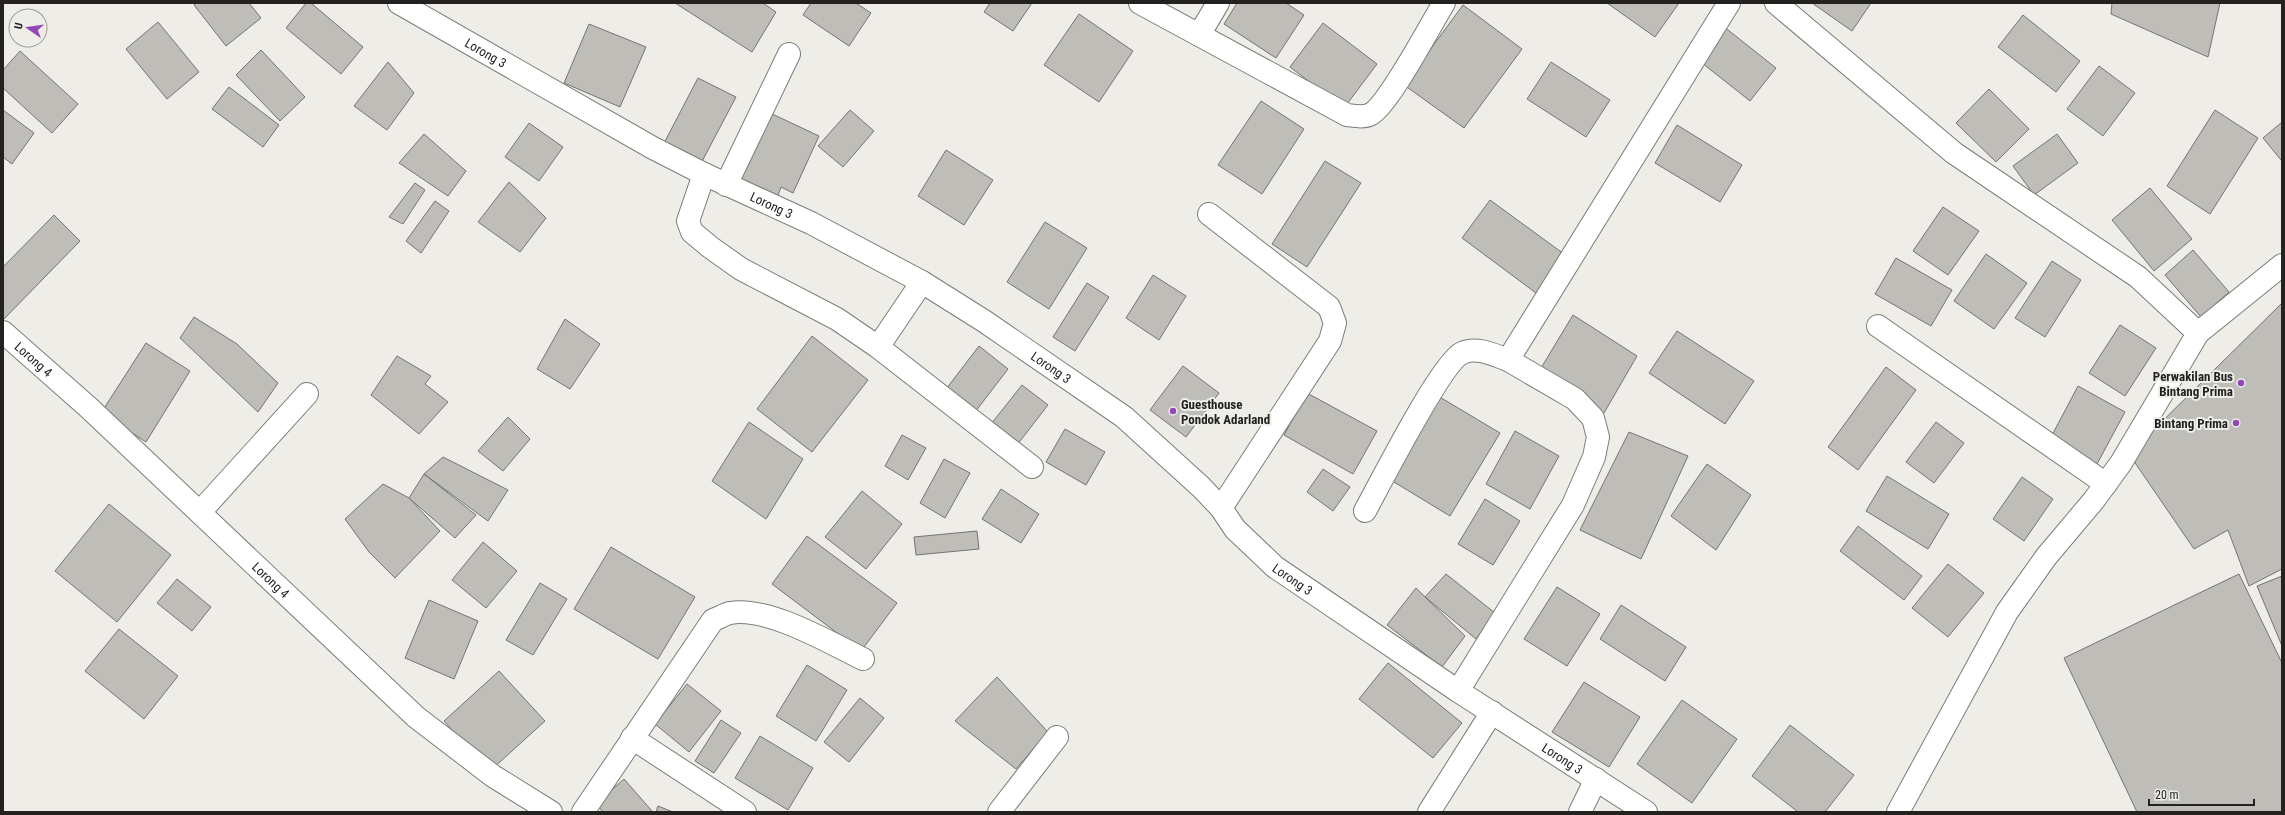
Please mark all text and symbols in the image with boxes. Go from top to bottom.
north arrow [8,8,48,48]
text: U [12,21,26,30]
street label: Lorong 3 [462,35,509,70]
street label: Lorong 3 [748,189,795,221]
street label: Lorong 4 [12,339,56,380]
street label: Lorong 3 [1028,348,1074,386]
place label: Perwakilan Bus Bintang Prima [2153,369,2233,399]
marker: Perwakilan Bus Bintang Prima [2236,378,2246,388]
place label: Guesthouse Pondok Adarland [1181,397,1270,427]
marker: Guesthouse Pondok Adarland [1168,406,1178,416]
place label: Bintang Prima [2154,416,2228,431]
marker: Bintang Prima [2231,418,2241,428]
street label: Lorong 4 [249,559,293,601]
street label: Lorong 3 [1270,560,1316,598]
street label: Lorong 3 [1540,740,1586,777]
scale bar [2149,781,2254,807]
text: 20 m [2155,788,2179,802]

